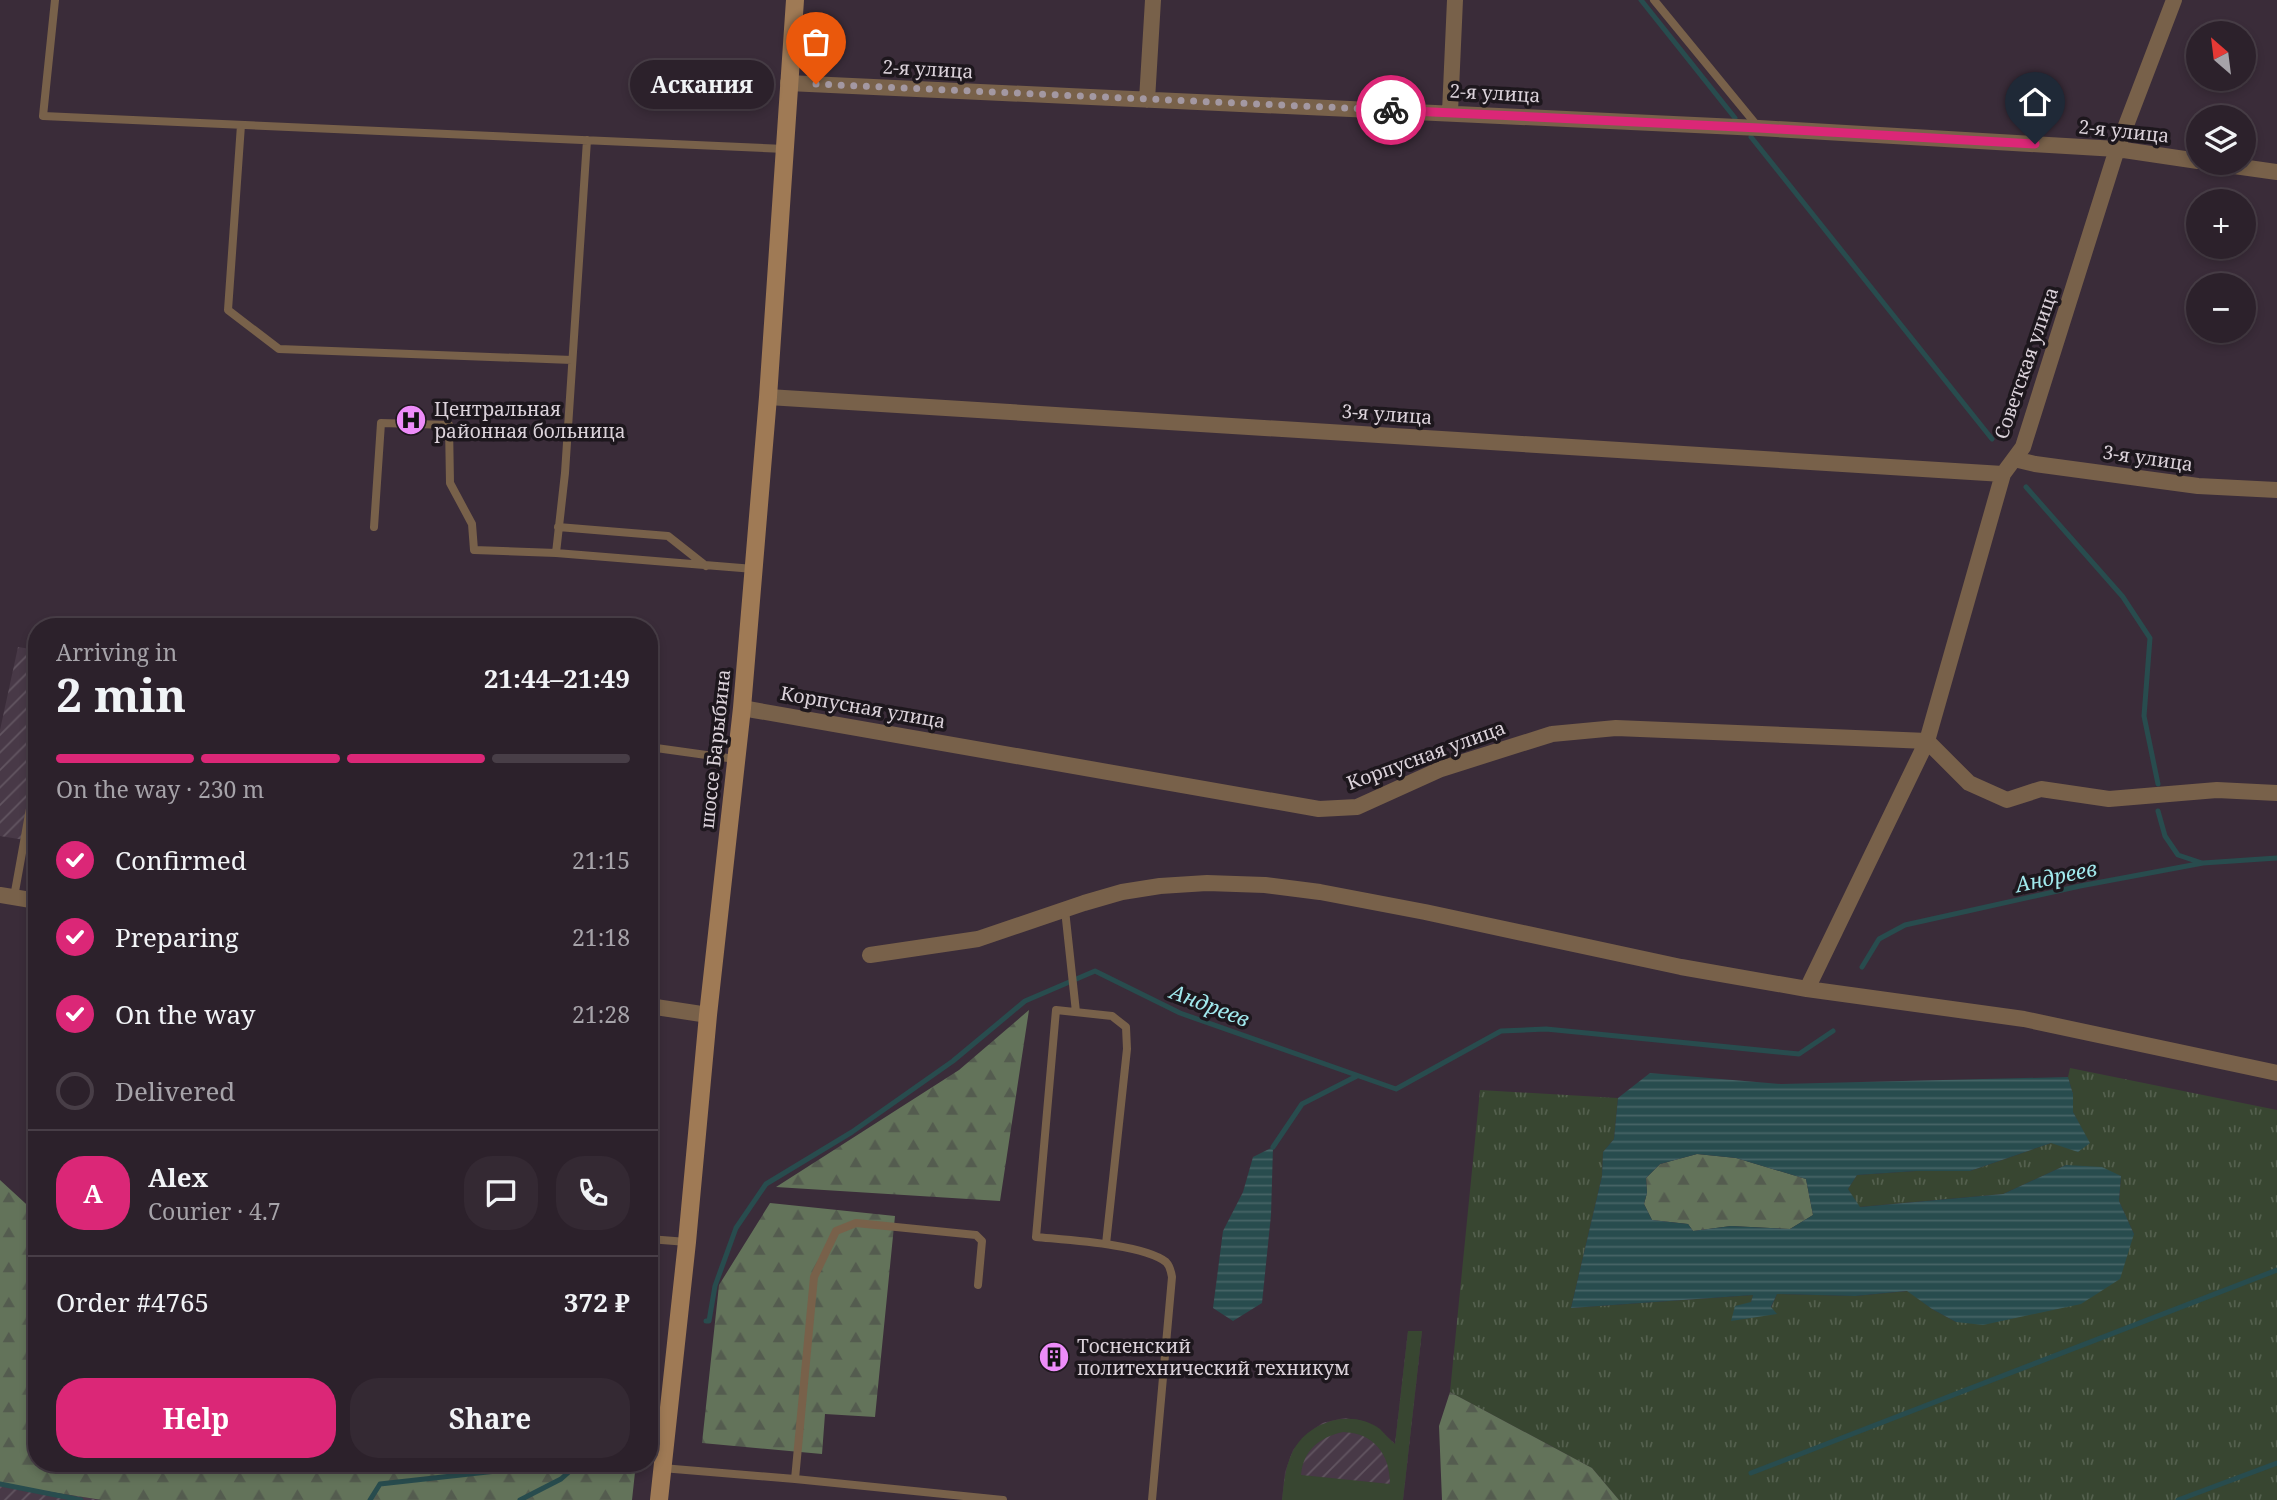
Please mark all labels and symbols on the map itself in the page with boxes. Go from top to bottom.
pin [786,12.0,846,84]
north arrow [2186,21,2256,91]
street label: 2-я улица [882,54,974,84]
callout: Аскания [630,60,774,108]
pin [2005,72,2065,144]
courier [1356,75,1426,145]
street label: 2-я улица [1449,78,1541,108]
street label: 2-я улица [2077,113,2171,149]
street label: Советская улица [1988,283,2064,443]
place label: Центральная районная больница [434,396,626,444]
street label: 3-я улица [1341,398,1433,430]
hospital icon: Центральная районная больница [394,403,428,437]
street label: 3-я улица [2101,439,2195,477]
street label: шоссе Барыбина [694,668,736,830]
street label: Корпусная улица [778,680,948,734]
street label: Корпусная улица [1343,714,1509,796]
water label: Андреев [2010,854,2100,899]
water label: Андреев [1164,976,1254,1033]
place label: Тосненский политехнический техникум [1077,1333,1350,1381]
building icon: Тосненский политехнический техникум [1037,1340,1071,1374]

